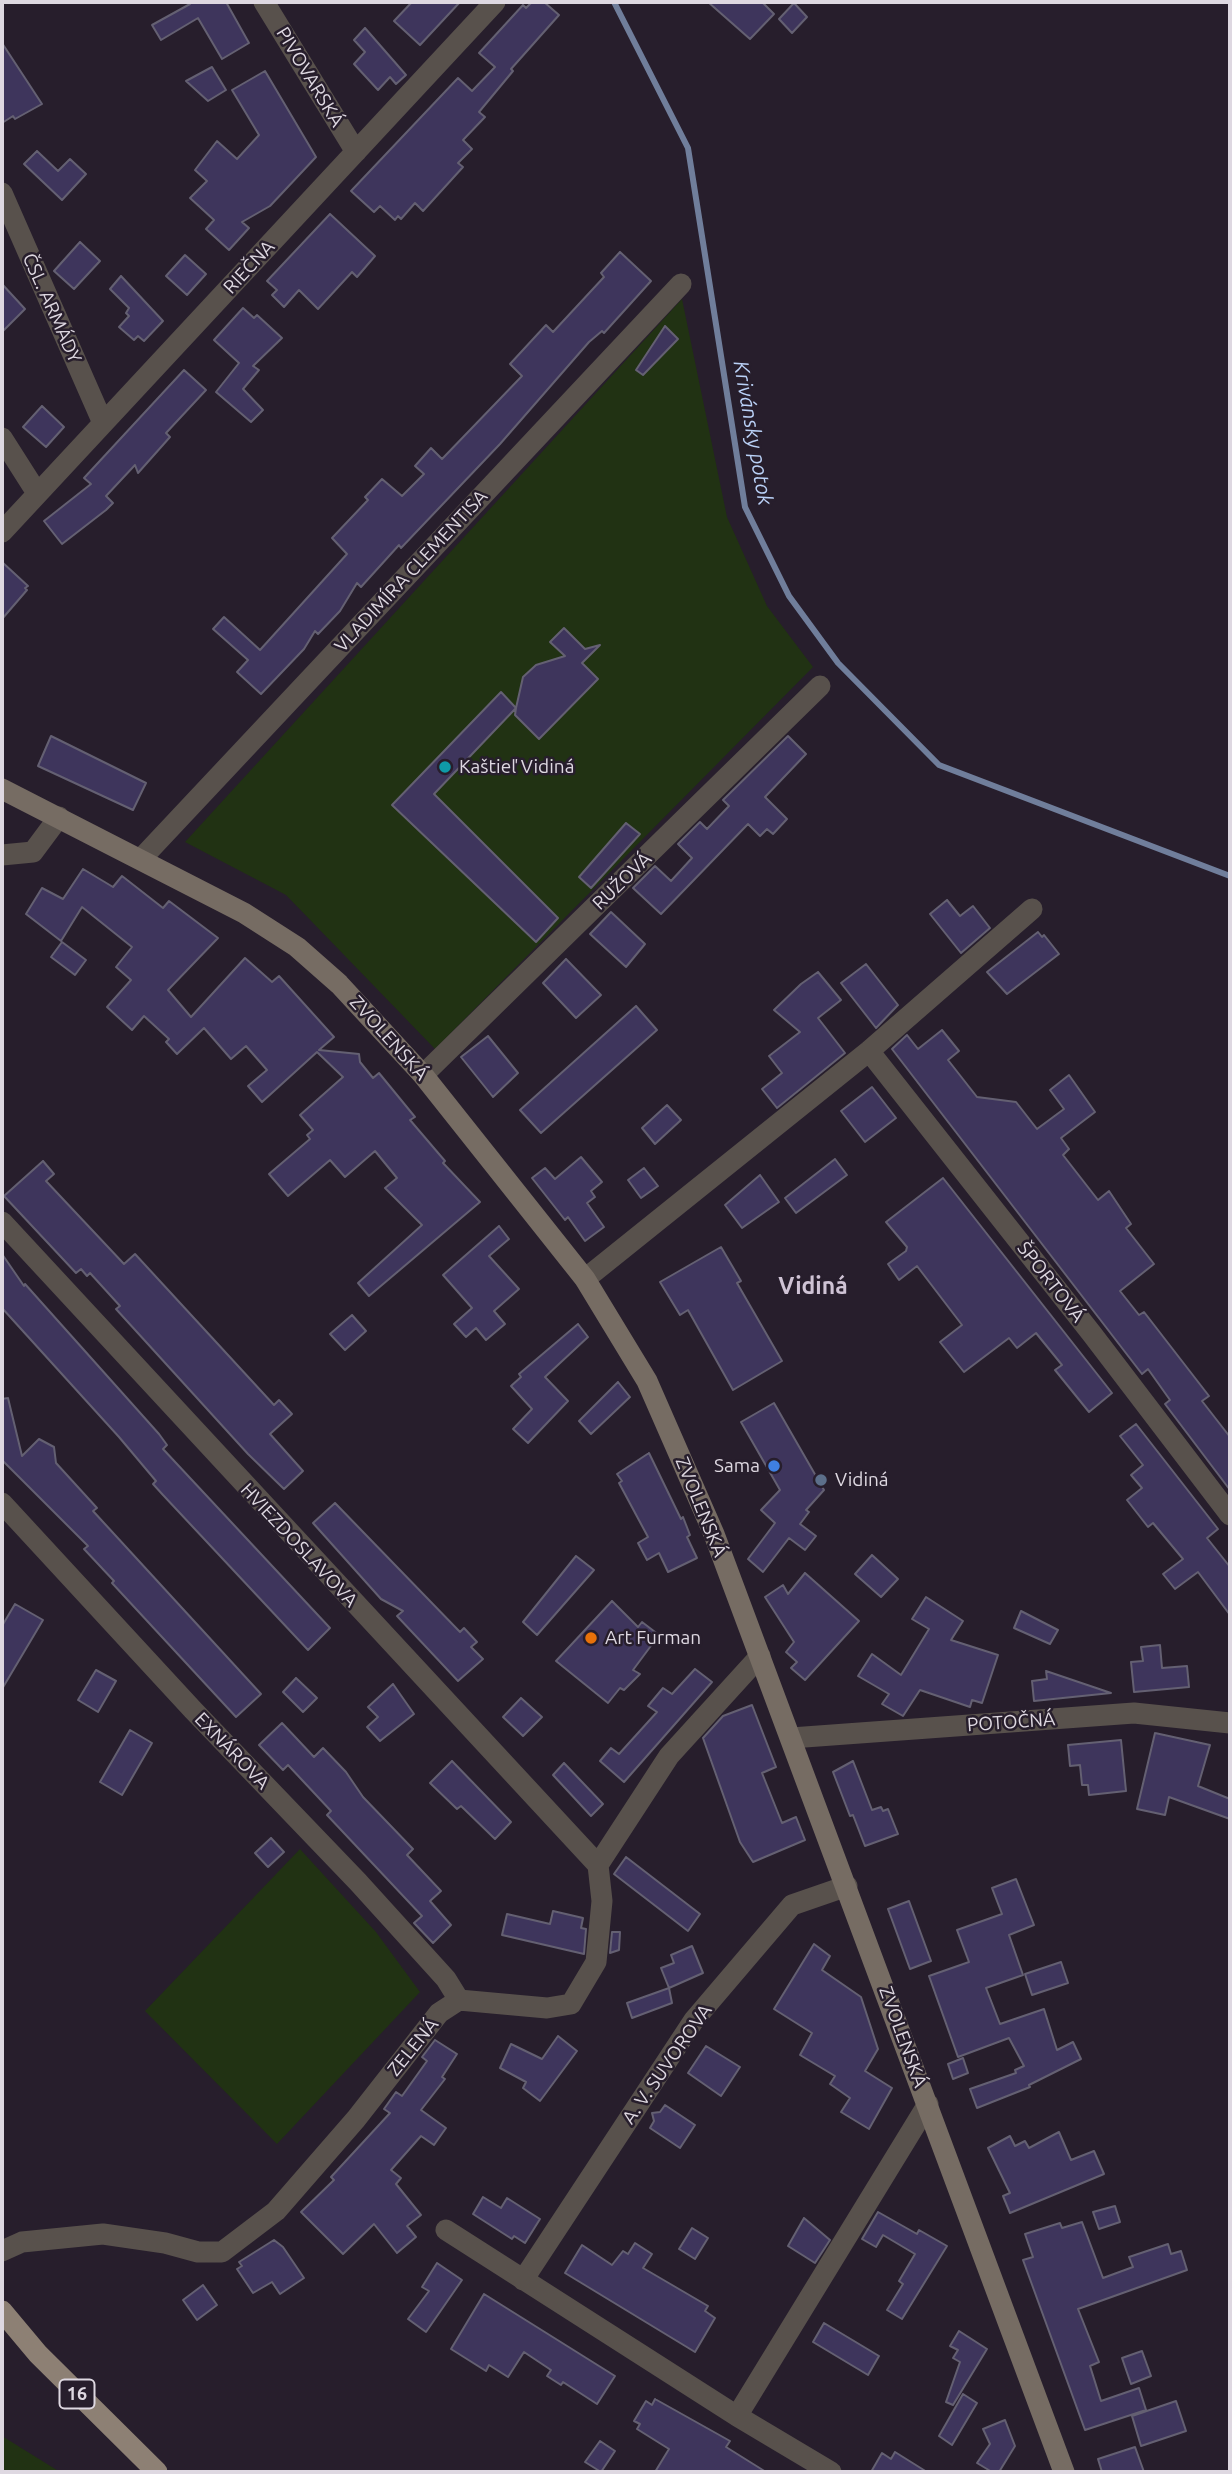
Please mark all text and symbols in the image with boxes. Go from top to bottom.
street label: PIVOVARSKÁ [271,23,349,131]
street label: RIEČNA [219,236,279,298]
street label: ČSL. ARMÁDY [18,250,86,366]
water label: Krivánsky potok [728,359,778,507]
street label: VLADIMÍRA CLEMENTISA [330,485,492,657]
place label: Kaštieľ Vidiná [459,756,574,778]
marker: Kaštieľ Vidiná [437,759,453,775]
street label: RUŽOVÁ [588,847,656,915]
street label: ZVOLENSKÁ [345,991,433,1085]
street label: ŠPORTOVÁ [1012,1237,1090,1327]
district label: Vidiná [778,1272,848,1300]
street label: ZVOLENSKÁ [671,1454,731,1560]
place label: Sama [714,1455,760,1477]
marker: Sama [766,1458,782,1474]
place label: Vidiná [835,1469,889,1491]
marker: Vidiná [813,1472,829,1488]
street label: HVIEZDOSLAVOVA [236,1478,362,1612]
place label: Art Furman [605,1627,701,1649]
marker: Art Furman [583,1630,599,1646]
street label: EXNÁROVA [190,1708,274,1794]
street label: POTOČNÁ [966,1708,1056,1736]
street label: ZVOLENSKÁ [874,1983,932,2091]
street label: A. V. SUVOROVA [617,2000,717,2128]
street label: ZELENÁ [383,2014,443,2080]
road number: 16 [60,2380,94,2408]

